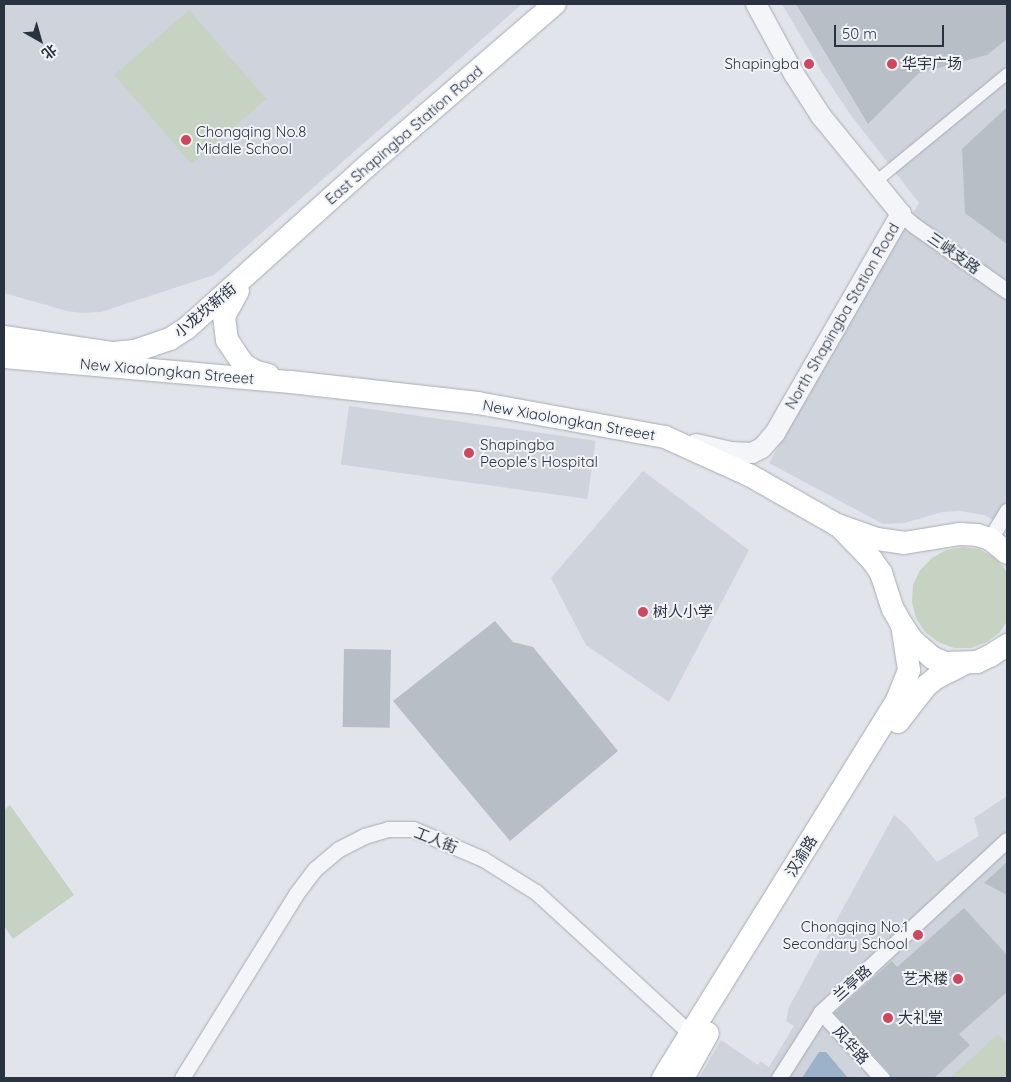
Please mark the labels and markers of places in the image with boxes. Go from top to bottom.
place label: Shapingba [724,55,799,73]
place label: 华宇广场 [902,55,962,73]
marker: Shapingba [803,58,815,70]
marker: 华宇广场 [886,58,898,70]
place label: Chongqing No.8 Middle School [196,122,306,157]
marker: Chongqing No.8 Middle School [180,134,192,146]
place label: Shapingba People's Hospital [480,435,598,470]
marker: Shapingba People's Hospital [462,446,476,460]
place label: 树人小学 [653,603,713,621]
marker: 树人小学 [637,606,649,618]
place label: Chongqing No.1 Secondary School [783,917,908,952]
marker: Chongqing No.1 Secondary School [912,929,924,941]
place label: 艺术楼 [903,970,948,988]
marker: 艺术楼 [952,973,964,985]
place label: 大礼堂 [898,1009,943,1027]
marker: 大礼堂 [882,1012,894,1024]

